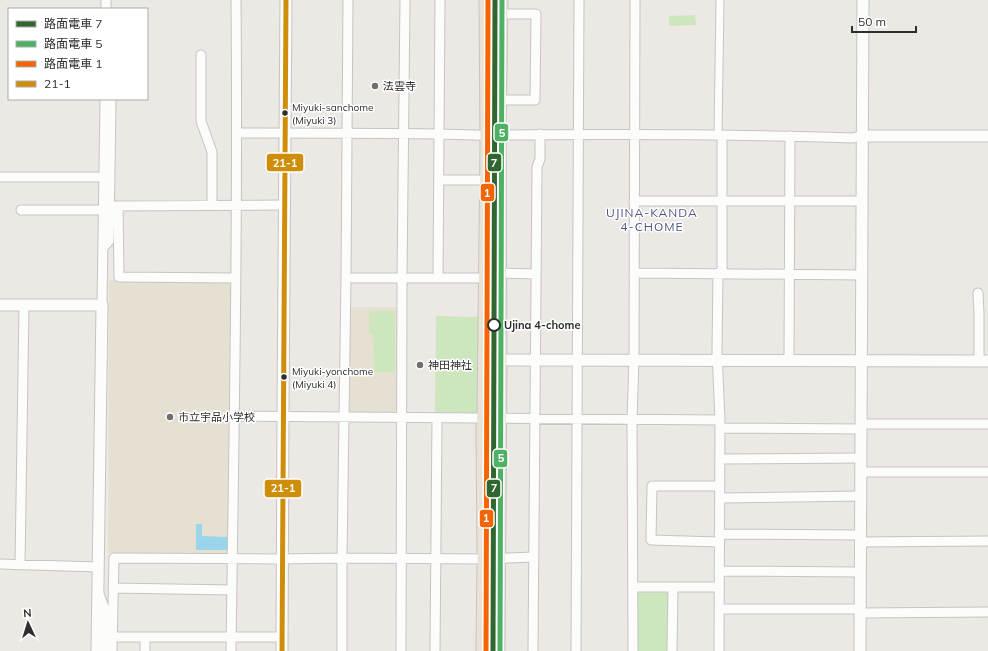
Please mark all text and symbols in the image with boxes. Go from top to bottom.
legend [8,8,148,100]
scale bar [852,8,916,34]
text: 50 m [858,14,886,29]
text: 路面電車 7 [44,16,102,31]
text: 路面電車 5 [44,36,102,51]
text: 路面電車 1 [44,56,102,71]
text: 21-1 [44,76,71,91]
place label: 法雲寺 [383,79,416,93]
marker: 法雲寺 [370,81,380,91]
place label: Miyuki-sanchome (Miyuki 3) [292,101,373,127]
marker: Miyuki-sanchome (Miyuki 3) [280,108,290,118]
line badge: 5 [494,123,509,142]
text: 5 [499,126,506,140]
line badge: 21-1 [266,153,304,172]
line badge: 7 [487,153,502,172]
text: 21-1 [273,156,298,170]
text: 7 [491,156,498,170]
line badge: 1 [480,183,495,202]
text: 1 [484,186,491,200]
district label: UJINA-KANDA 4-CHOME [606,205,698,234]
marker: Ujina 4-chome [487,318,501,332]
place label: Ujina 4-chome [504,318,581,332]
place label: 神田神社 [428,358,472,372]
marker: 神田神社 [415,360,425,370]
place label: Miyuki-yonchome (Miyuki 4) [292,365,373,391]
marker: Miyuki-yonchome (Miyuki 4) [279,372,289,382]
place label: 市立宇品小学校 [178,410,255,424]
marker: 市立宇品小学校 [165,412,175,422]
line badge: 5 [493,449,508,468]
text: 5 [498,451,505,465]
line badge: 21-1 [264,479,302,498]
line badge: 7 [486,479,501,498]
text: 21-1 [271,481,296,495]
text: 7 [491,481,498,495]
line badge: 1 [479,509,494,528]
text: 1 [483,511,490,525]
north arrow [8,603,48,643]
text: N [23,606,32,620]

